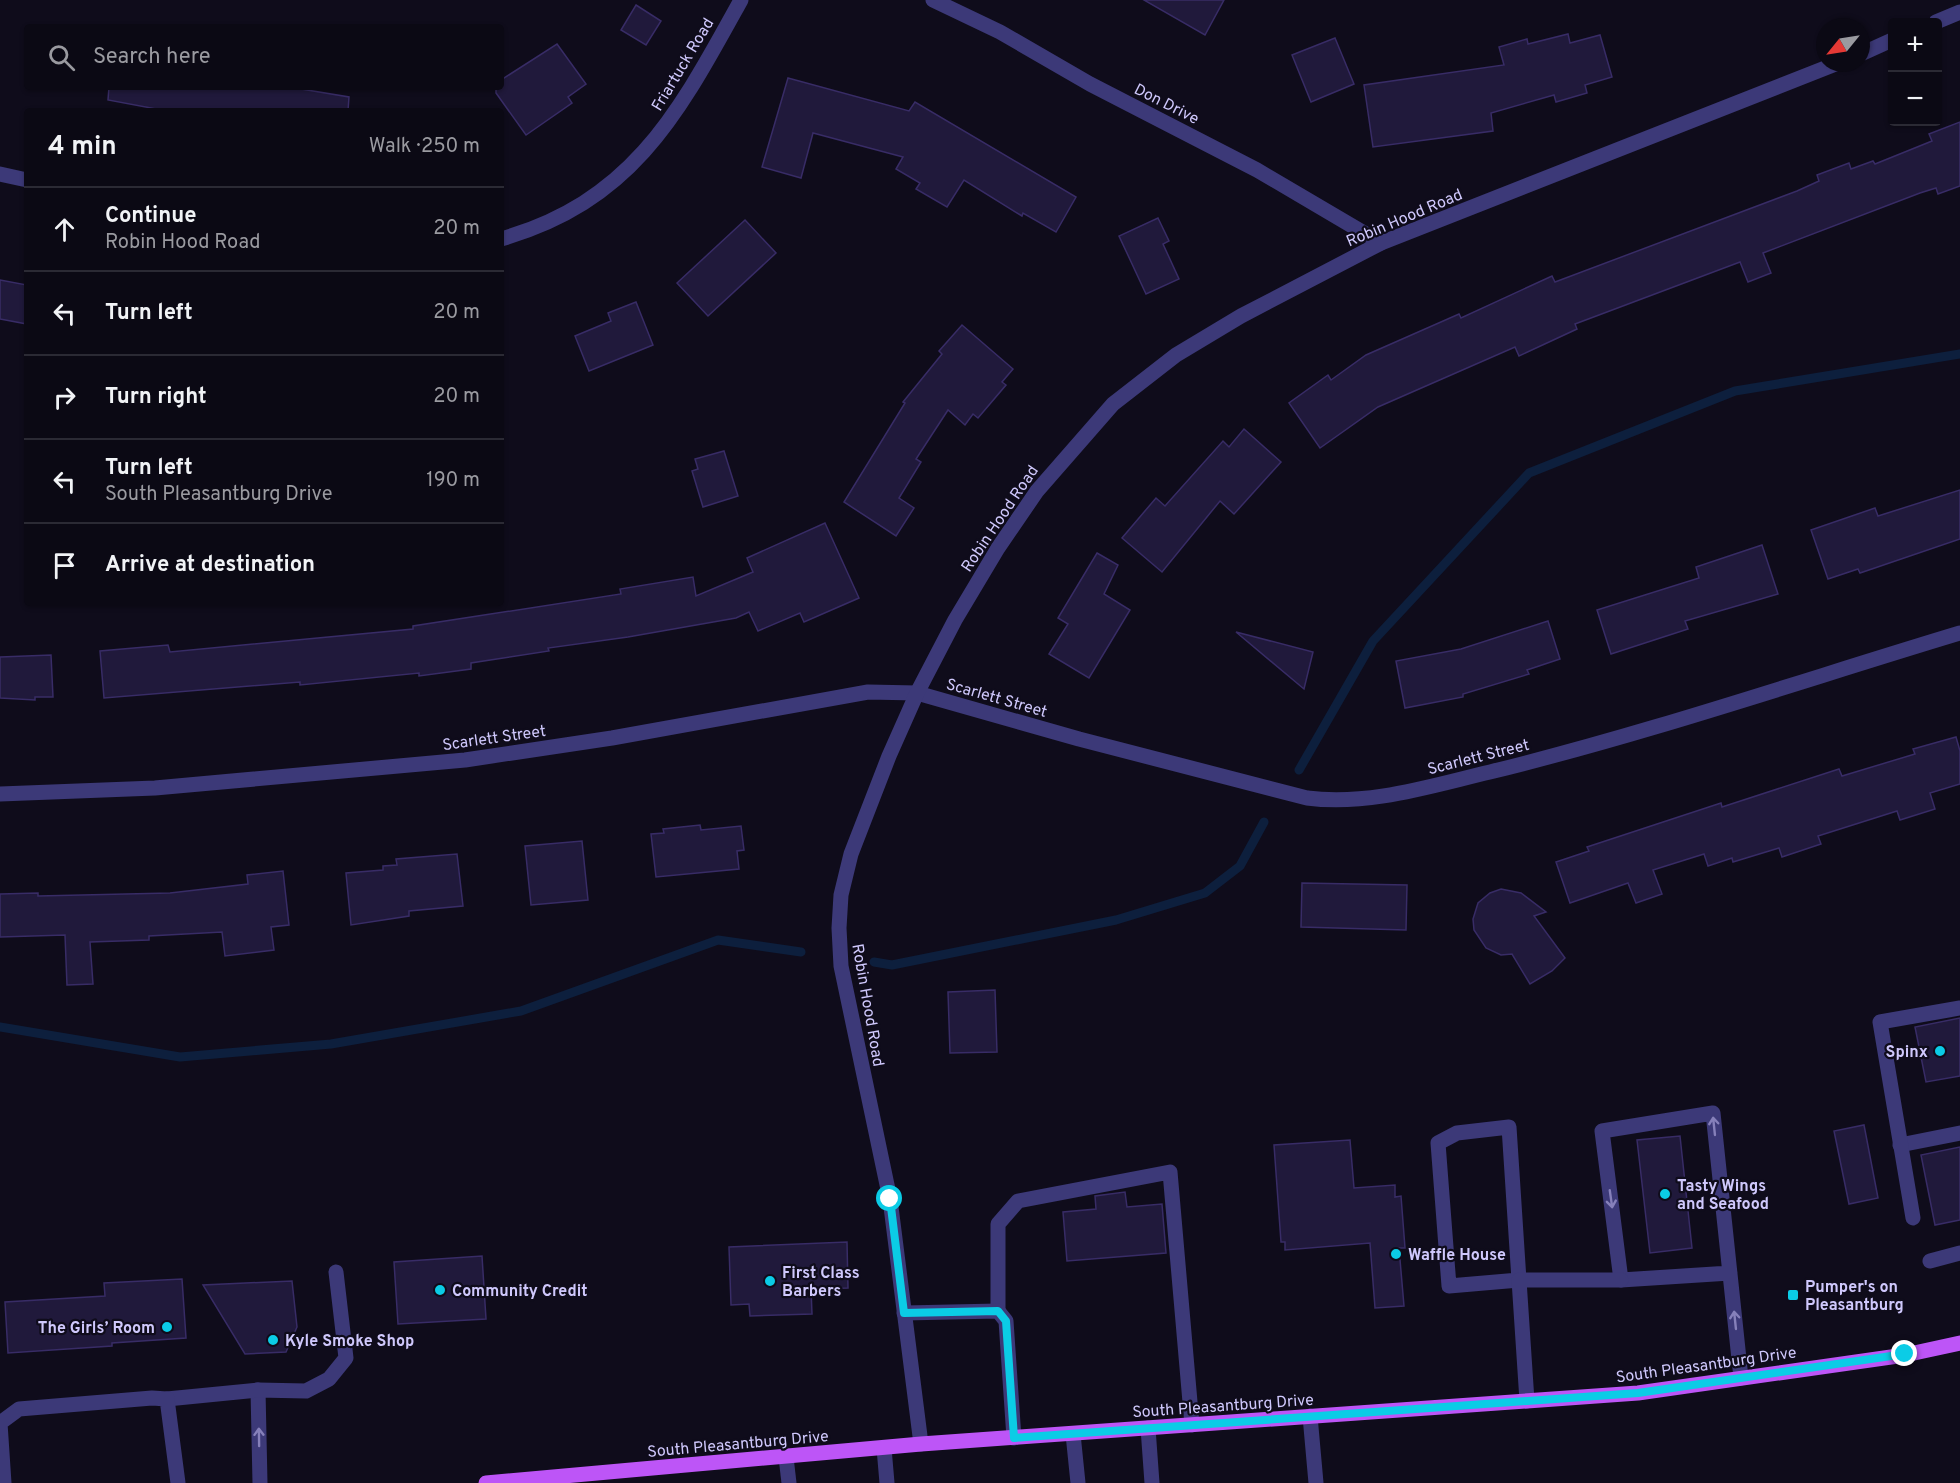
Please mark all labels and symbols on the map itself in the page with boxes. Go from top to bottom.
street label: Friartuck Road [648,15,719,115]
north arrow [1816,18,1870,72]
street label: Don Drive [1130,80,1202,130]
street label: Robin Hood Road [1344,185,1466,252]
street label: Robin Hood Road [958,462,1044,576]
street label: Scarlett Street [944,675,1049,723]
street label: Scarlett Street [441,722,547,756]
street label: Scarlett Street [1426,736,1531,780]
street label: Robin Hood Road [846,942,888,1068]
place label: Spinx [1886,1043,1928,1063]
marker: Spinx [1933,1044,1947,1058]
one-way arrow [1708,1117,1719,1136]
place label: Tasty Wings and Seafood [1677,1177,1769,1215]
route start [876,1185,902,1211]
marker: Tasty Wings and Seafood [1658,1187,1672,1201]
one-way arrow [1605,1189,1616,1209]
place label: Waffle House [1408,1246,1506,1266]
marker: Waffle House [1389,1247,1403,1261]
place label: First Class Barbers [782,1264,860,1302]
marker: First Class Barbers [763,1274,777,1288]
place label: Pumper's on Pleasantburg [1805,1278,1904,1316]
place label: Community Credit [452,1282,587,1302]
marker: Community Credit [433,1283,447,1297]
marker: Pumper's on Pleasantburg [1786,1288,1800,1302]
one-way arrow [1729,1310,1740,1330]
place label: The Girls’ Room [38,1319,155,1339]
marker: The Girls’ Room [160,1320,174,1334]
place label: Kyle Smoke Shop [285,1332,414,1352]
marker: Kyle Smoke Shop [266,1333,280,1347]
route end [1891,1340,1917,1366]
street label: South Pleasantburg Drive [1615,1343,1798,1389]
street label: South Pleasantburg Drive [1132,1391,1315,1423]
one-way arrow [253,1427,265,1447]
street label: South Pleasantburg Drive [647,1427,830,1463]

